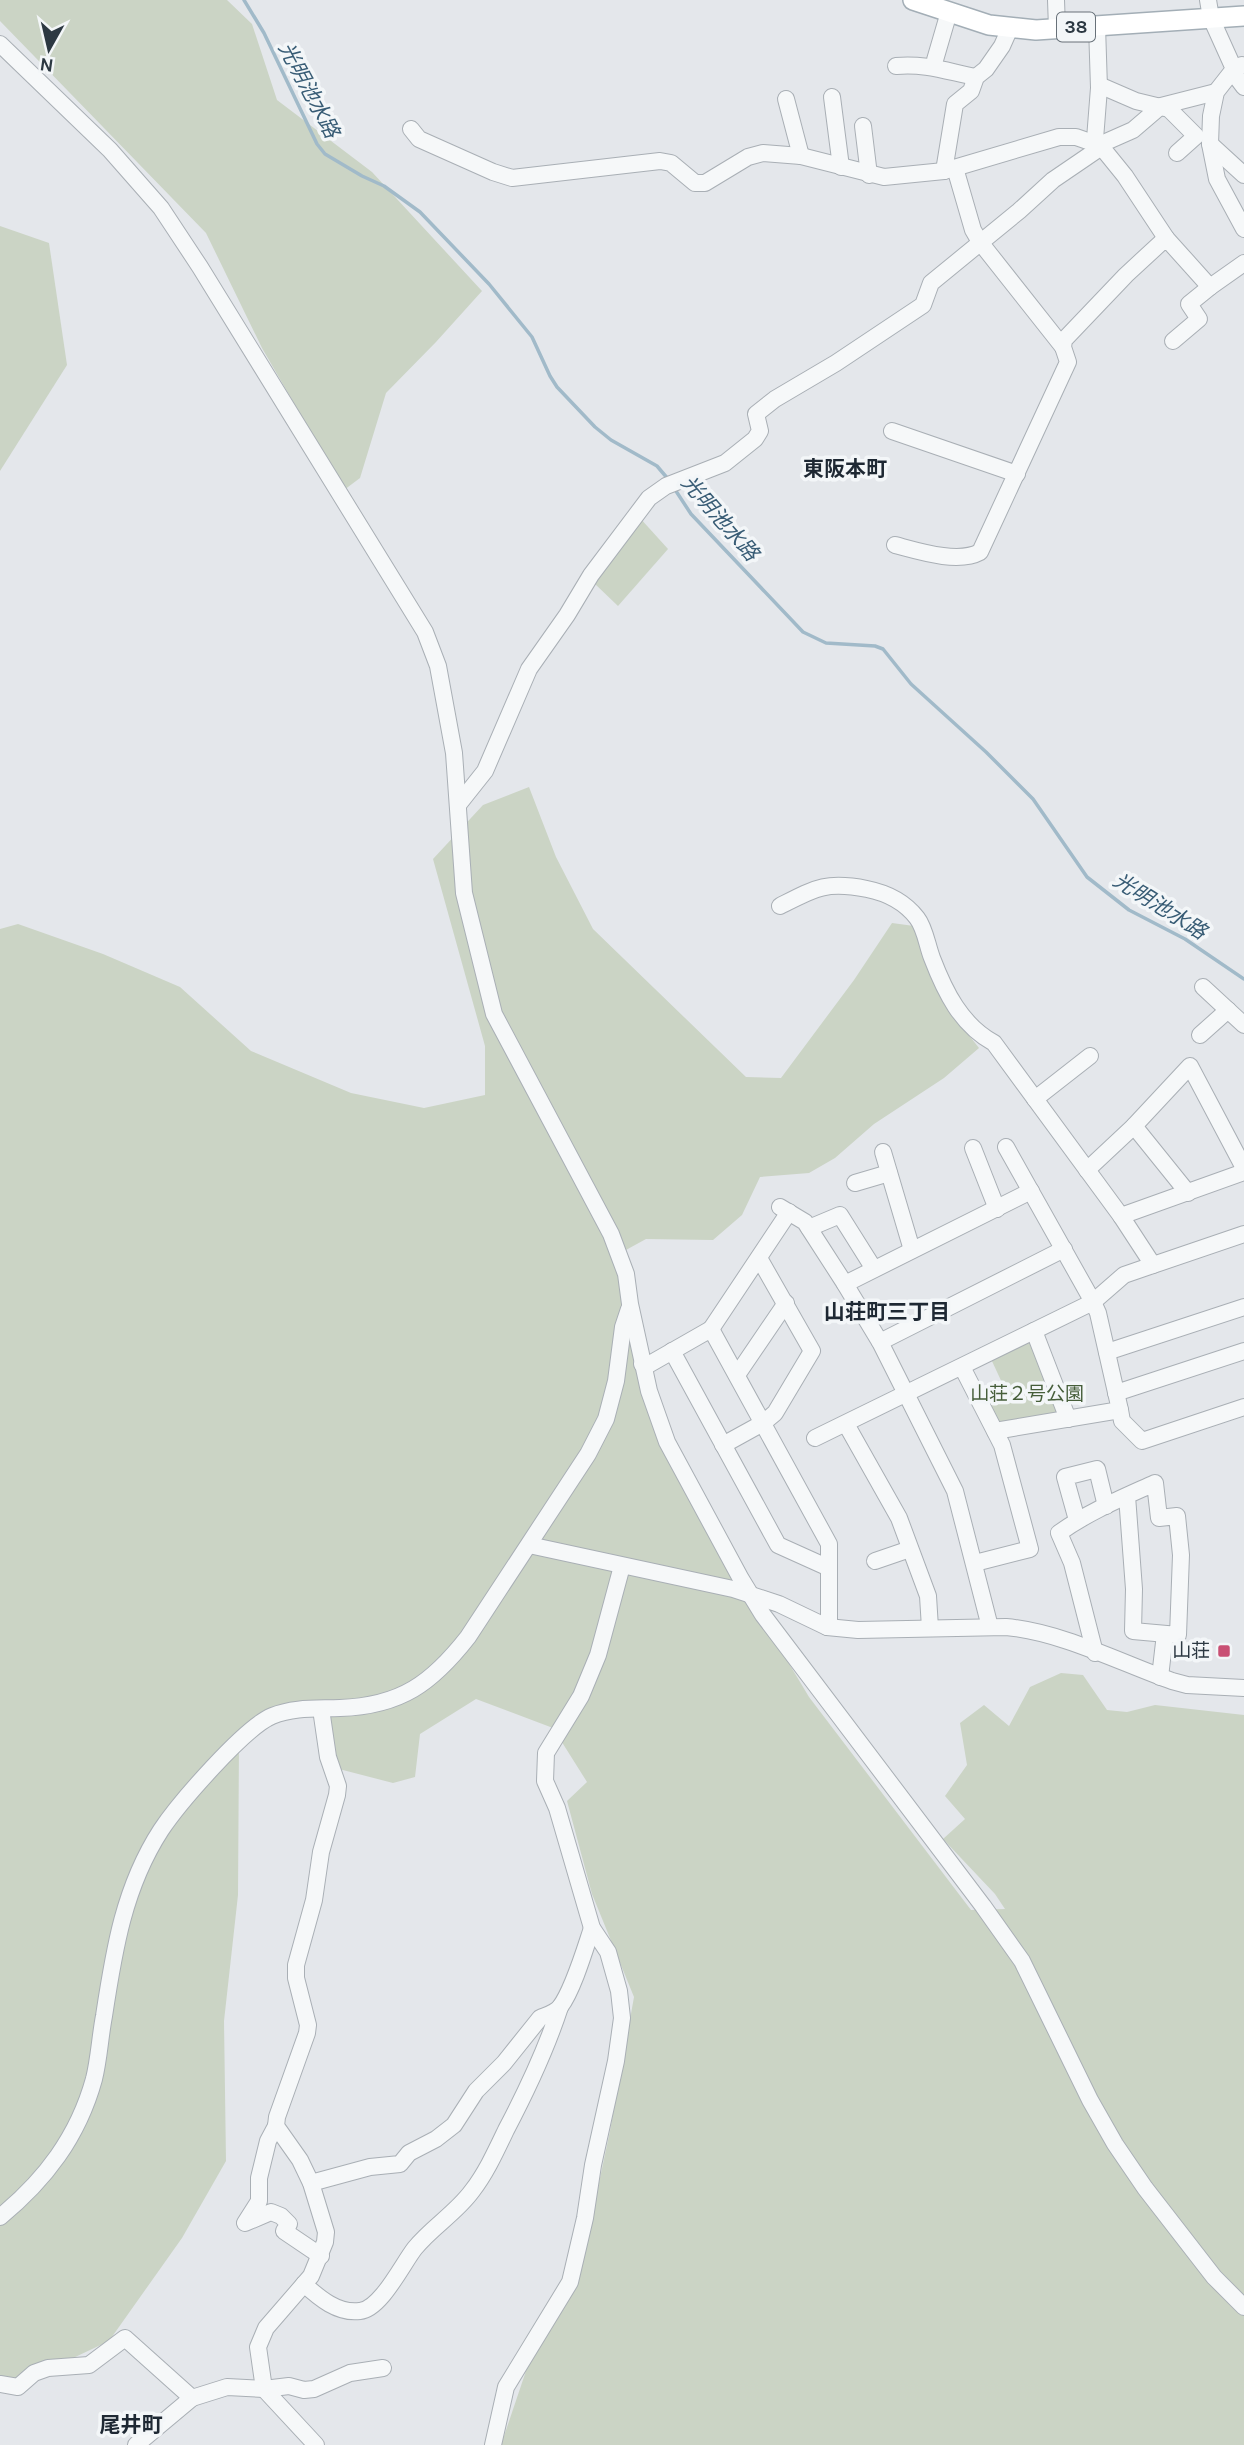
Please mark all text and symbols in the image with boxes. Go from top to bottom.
road number: 38 [1057,12,1095,42]
north arrow [14,14,84,84]
water label: 光明池水路 [274,38,345,144]
text: N [38,53,55,77]
district label: 東阪本町 [803,457,887,481]
water label: 光明池水路 [677,471,765,567]
water label: 光明池水路 [1109,868,1213,945]
district label: 山荘町三丁目 [824,1300,950,1324]
park label: 山荘２号公園 [970,1383,1084,1405]
place label: 山荘 [1172,1640,1210,1662]
marker: 山荘 [1216,1643,1232,1659]
district label: 尾井町 [100,2413,163,2437]

